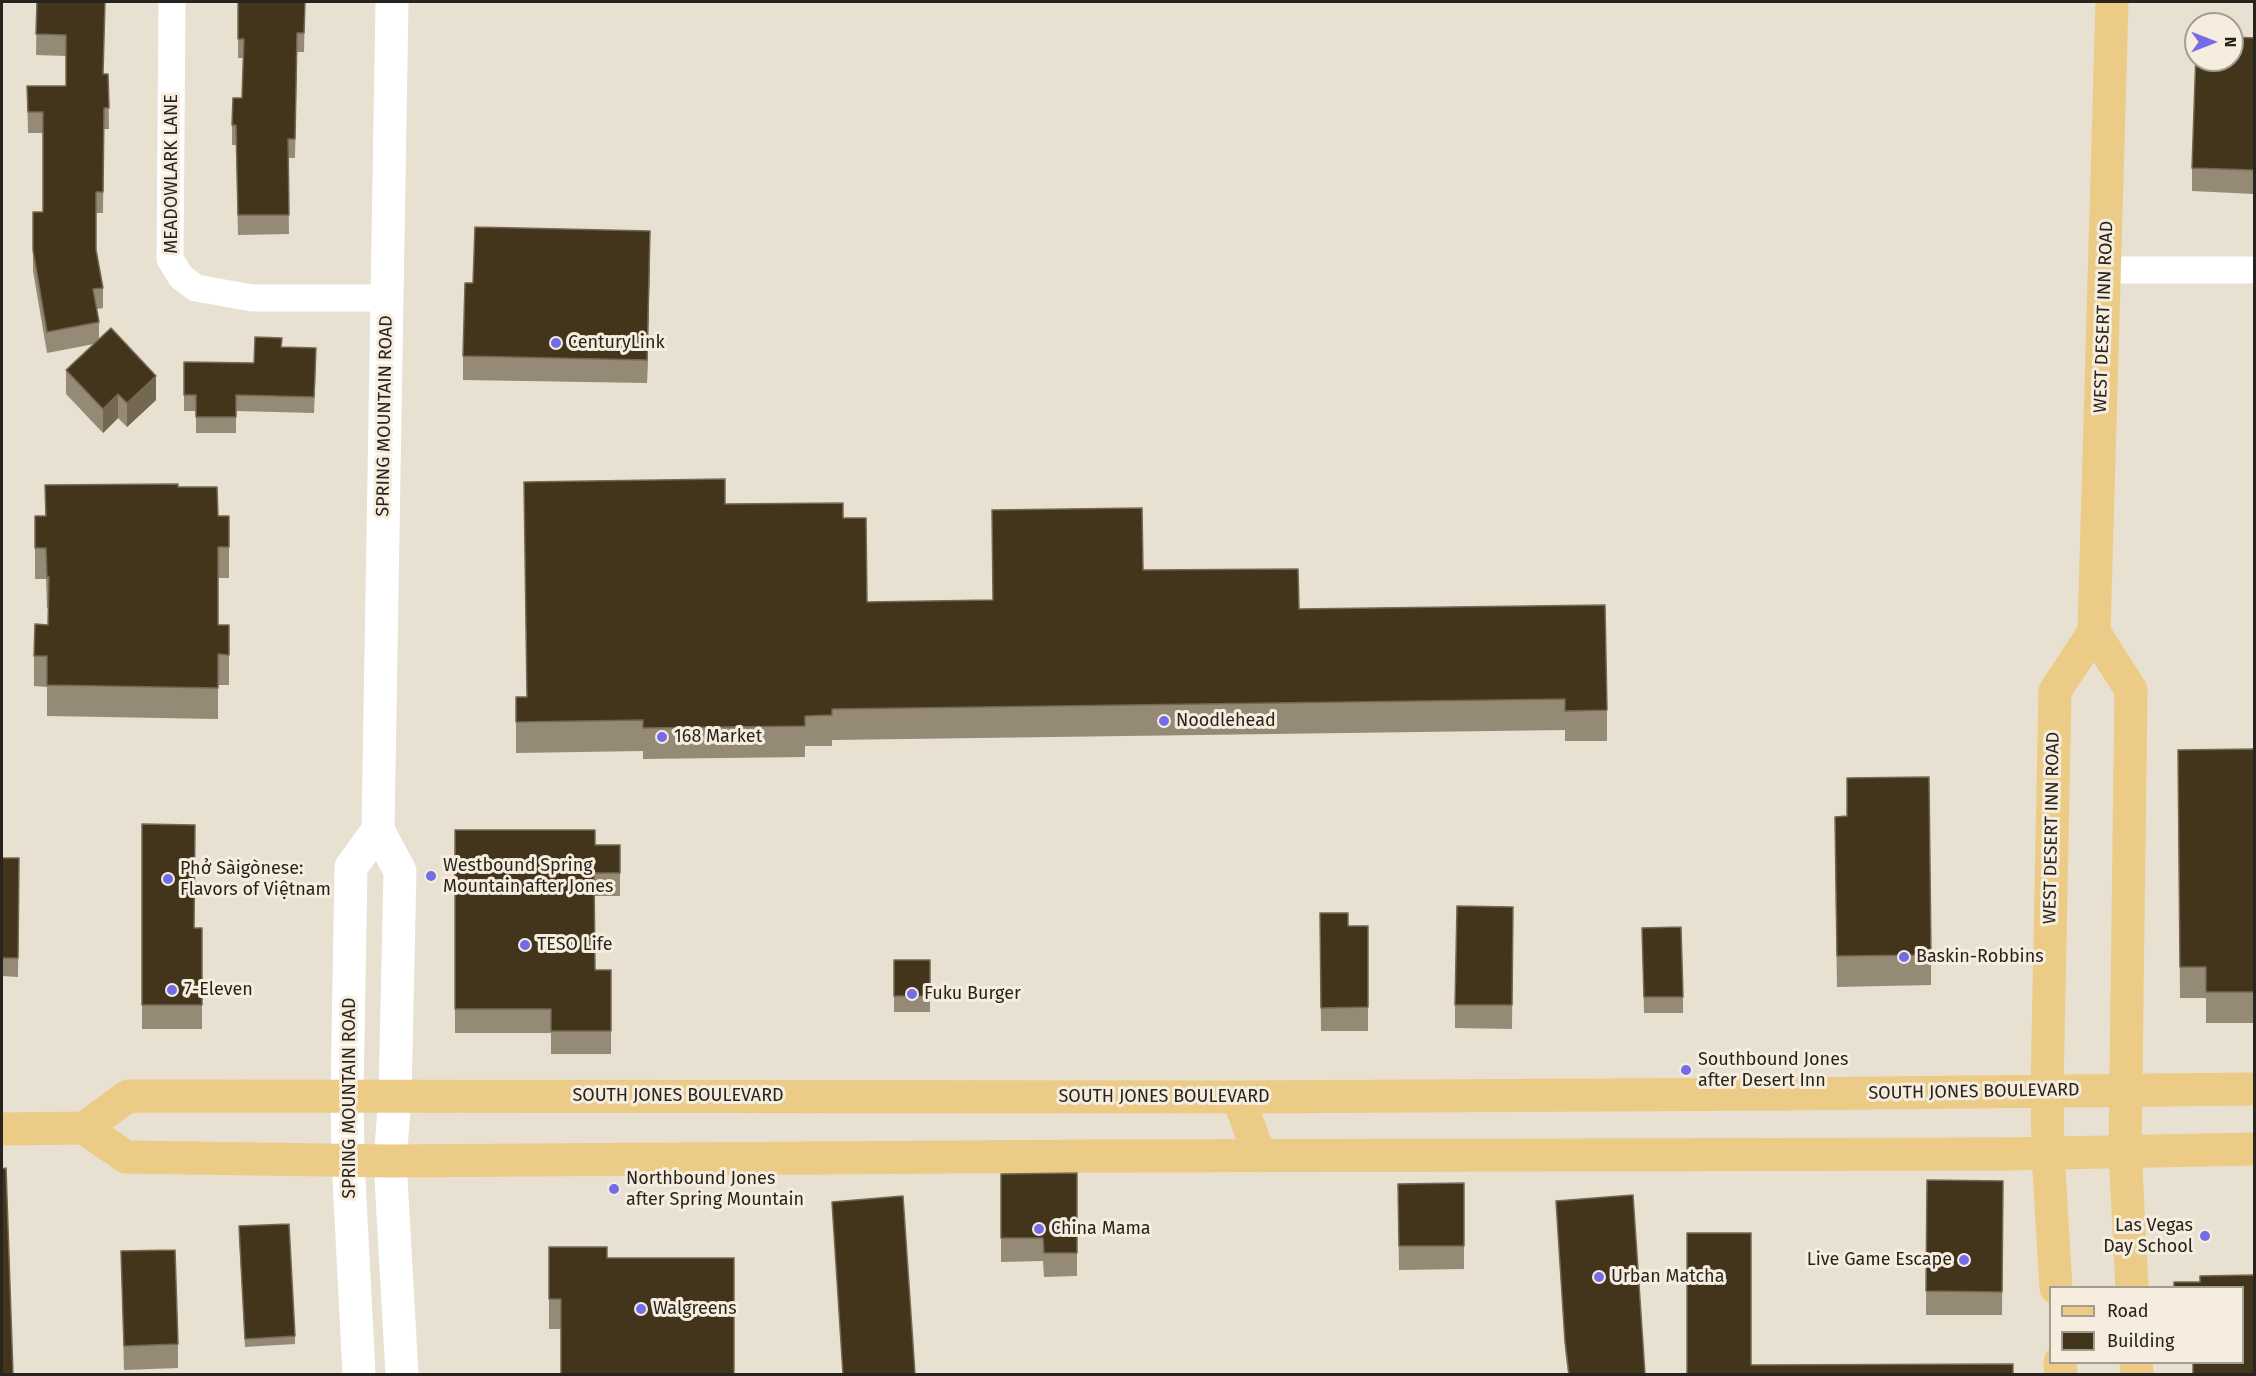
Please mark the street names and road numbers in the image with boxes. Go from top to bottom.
street label: MEADOWLARK LANE [161,94,183,254]
street label: WEST DESERT INN ROAD [2090,220,2118,414]
street label: SPRING MOUNTAIN ROAD [372,315,398,517]
street label: WEST DESERT INN ROAD [2040,732,2064,924]
street label: SPRING MOUNTAIN ROAD [339,997,361,1199]
street label: SOUTH JONES BOULEVARD [1868,1079,2080,1105]
street label: SOUTH JONES BOULEVARD [572,1085,784,1107]
street label: SOUTH JONES BOULEVARD [1058,1086,1270,1108]

